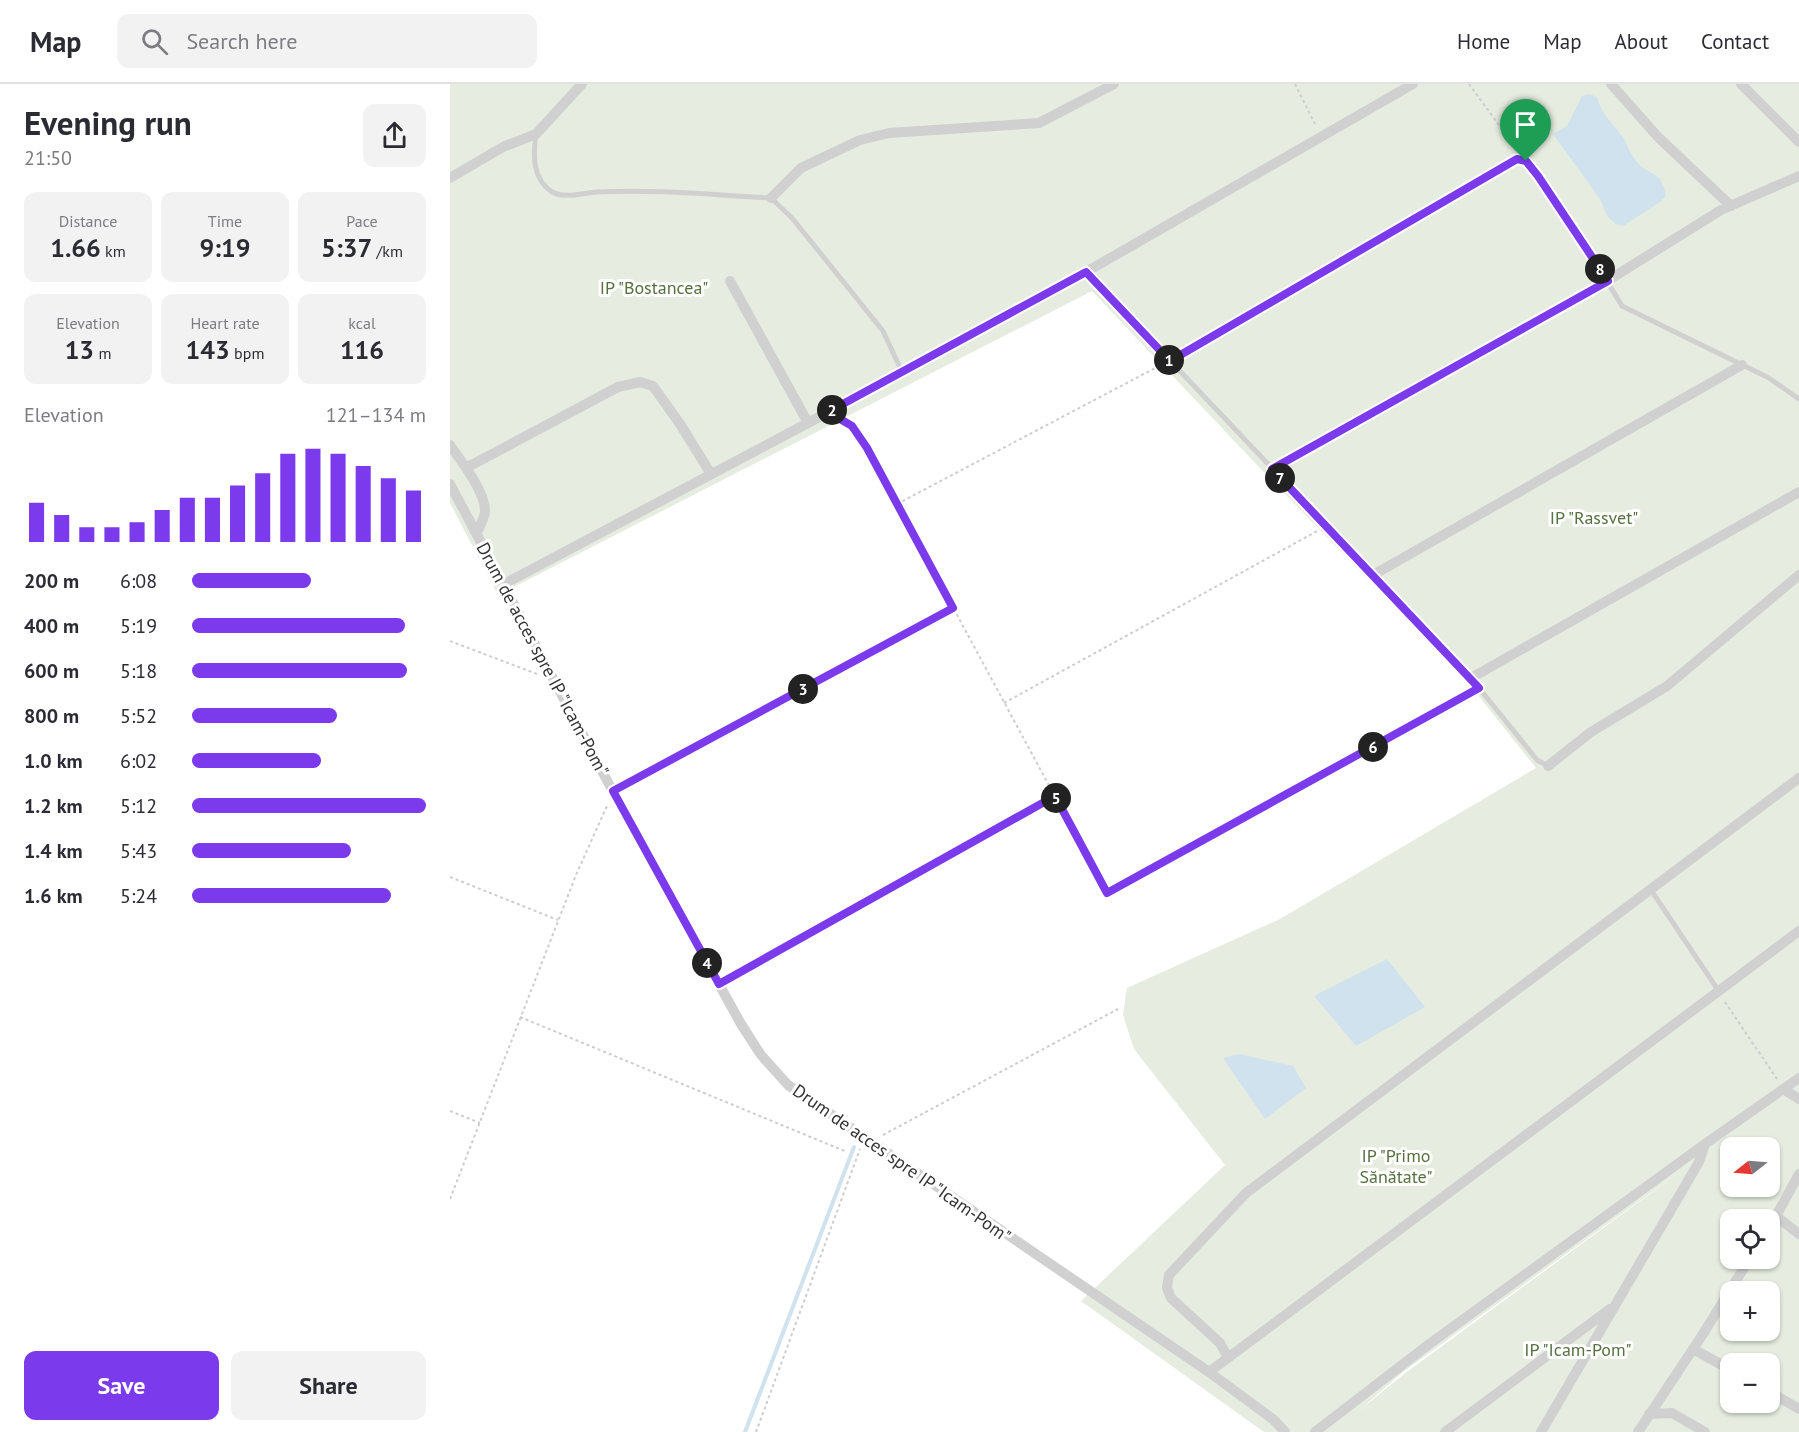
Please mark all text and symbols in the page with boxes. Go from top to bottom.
search box [117,14,537,68]
text: Map [30,23,81,60]
icon: search [138,25,171,58]
text: Search here [186,27,297,55]
text: Home [1457,28,1510,55]
text: Map [1543,28,1582,55]
text: About [1615,28,1668,55]
text: Contact [1701,28,1769,55]
pin [1500,99,1551,161]
text: Evening run [24,101,192,144]
button: share [363,104,426,167]
icon: arrive [1509,108,1542,141]
text: 21:50 [24,145,72,171]
text: Distance [59,211,117,231]
text: Time [208,211,242,231]
text: Pace [346,211,378,231]
text: 1.66 [50,231,101,264]
text: 9:19 [199,231,251,264]
text: 5:37 [321,231,372,264]
text: km [101,241,126,261]
text: /km [372,241,403,261]
pin: 8 [1585,254,1615,284]
text: 8 [1595,259,1605,279]
park label: IP "Bostancea" [600,276,708,299]
text: Elevation [56,313,120,333]
text: Heart rate [190,313,260,333]
text: kcal [348,313,376,333]
text: 13 [65,333,94,366]
text: 143 [186,333,230,366]
text: 116 [340,333,384,366]
text: m [94,343,111,363]
text: bpm [230,343,264,363]
pin: 1 [1154,345,1184,375]
text: 1 [1164,350,1174,370]
pin: 2 [817,395,847,425]
text: 2 [827,400,837,420]
text: Elevation [24,402,104,428]
text: 121–134 m [326,402,426,428]
pin: 7 [1265,463,1295,493]
text: 7 [1275,468,1285,488]
park label: IP "Rassvet" [1550,506,1638,529]
street label: Drum de acces spre IP "Icam-Pom" [472,538,614,780]
text: 200 m [24,568,79,594]
text: 6:08 [120,568,157,594]
text: 400 m [24,613,79,639]
text: 5:19 [120,613,157,639]
text: 600 m [24,658,79,684]
text: 5:18 [120,658,157,684]
pin: 3 [788,674,818,704]
text: 3 [798,679,808,699]
text: 800 m [24,703,79,729]
text: 5:52 [120,703,157,729]
pin: 6 [1358,732,1388,762]
text: 6 [1368,737,1378,757]
text: 1.0 km [24,748,83,774]
text: 6:02 [120,748,157,774]
pin: 5 [1041,783,1071,813]
text: 5 [1051,788,1061,808]
text: 1.2 km [24,793,83,819]
text: 5:12 [120,793,157,819]
text: 1.4 km [24,838,83,864]
text: 5:43 [120,838,157,864]
text: 1.6 km [24,883,83,909]
text: 5:24 [120,883,157,909]
pin: 4 [692,948,722,978]
text: 4 [702,953,712,973]
street label: Drum de acces spre IP "Icam-Pom" [788,1079,1016,1247]
north arrow [1720,1137,1780,1197]
map controls [1720,1137,1780,1413]
park label: IP "Primo Sănătate" [1359,1144,1433,1188]
button: locate [1720,1209,1780,1269]
button: + [1720,1281,1780,1341]
park label: IP "Icam-Pom" [1524,1338,1632,1361]
button: Save [24,1351,219,1420]
button: Share [231,1351,426,1420]
button: − [1720,1353,1780,1413]

